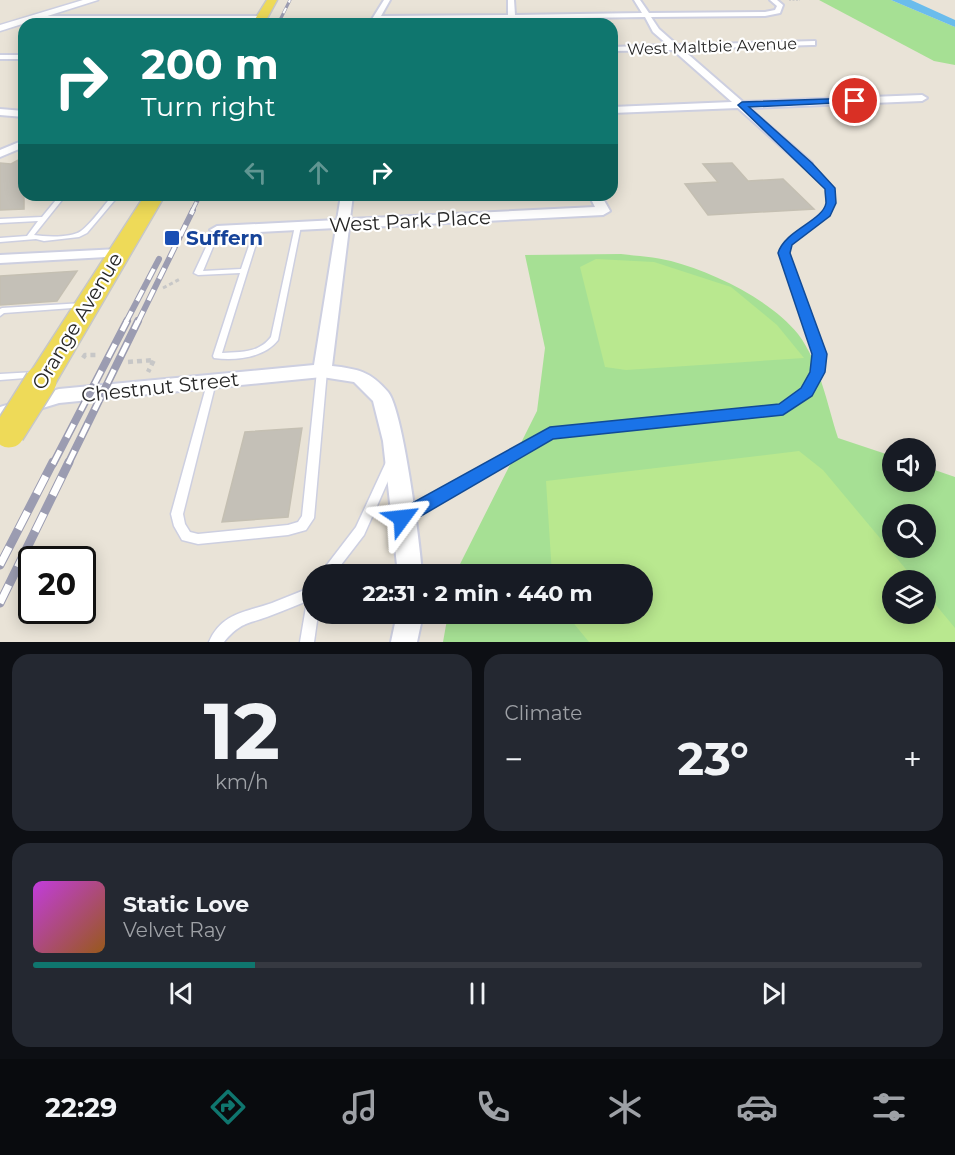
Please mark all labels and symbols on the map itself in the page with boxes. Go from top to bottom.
street label: West Maltbie Avenue [627,34,797,59]
pin [829,75,880,126]
street label: West Park Place [329,205,491,237]
place label: Suffern [186,226,263,250]
marker: Suffern [163,229,181,247]
street label: Orange Avenue [27,248,127,394]
street label: Chestnut Street [80,367,240,407]
position arrow [370,486,434,550]
speed limit sign: 20 [18,546,96,624]

